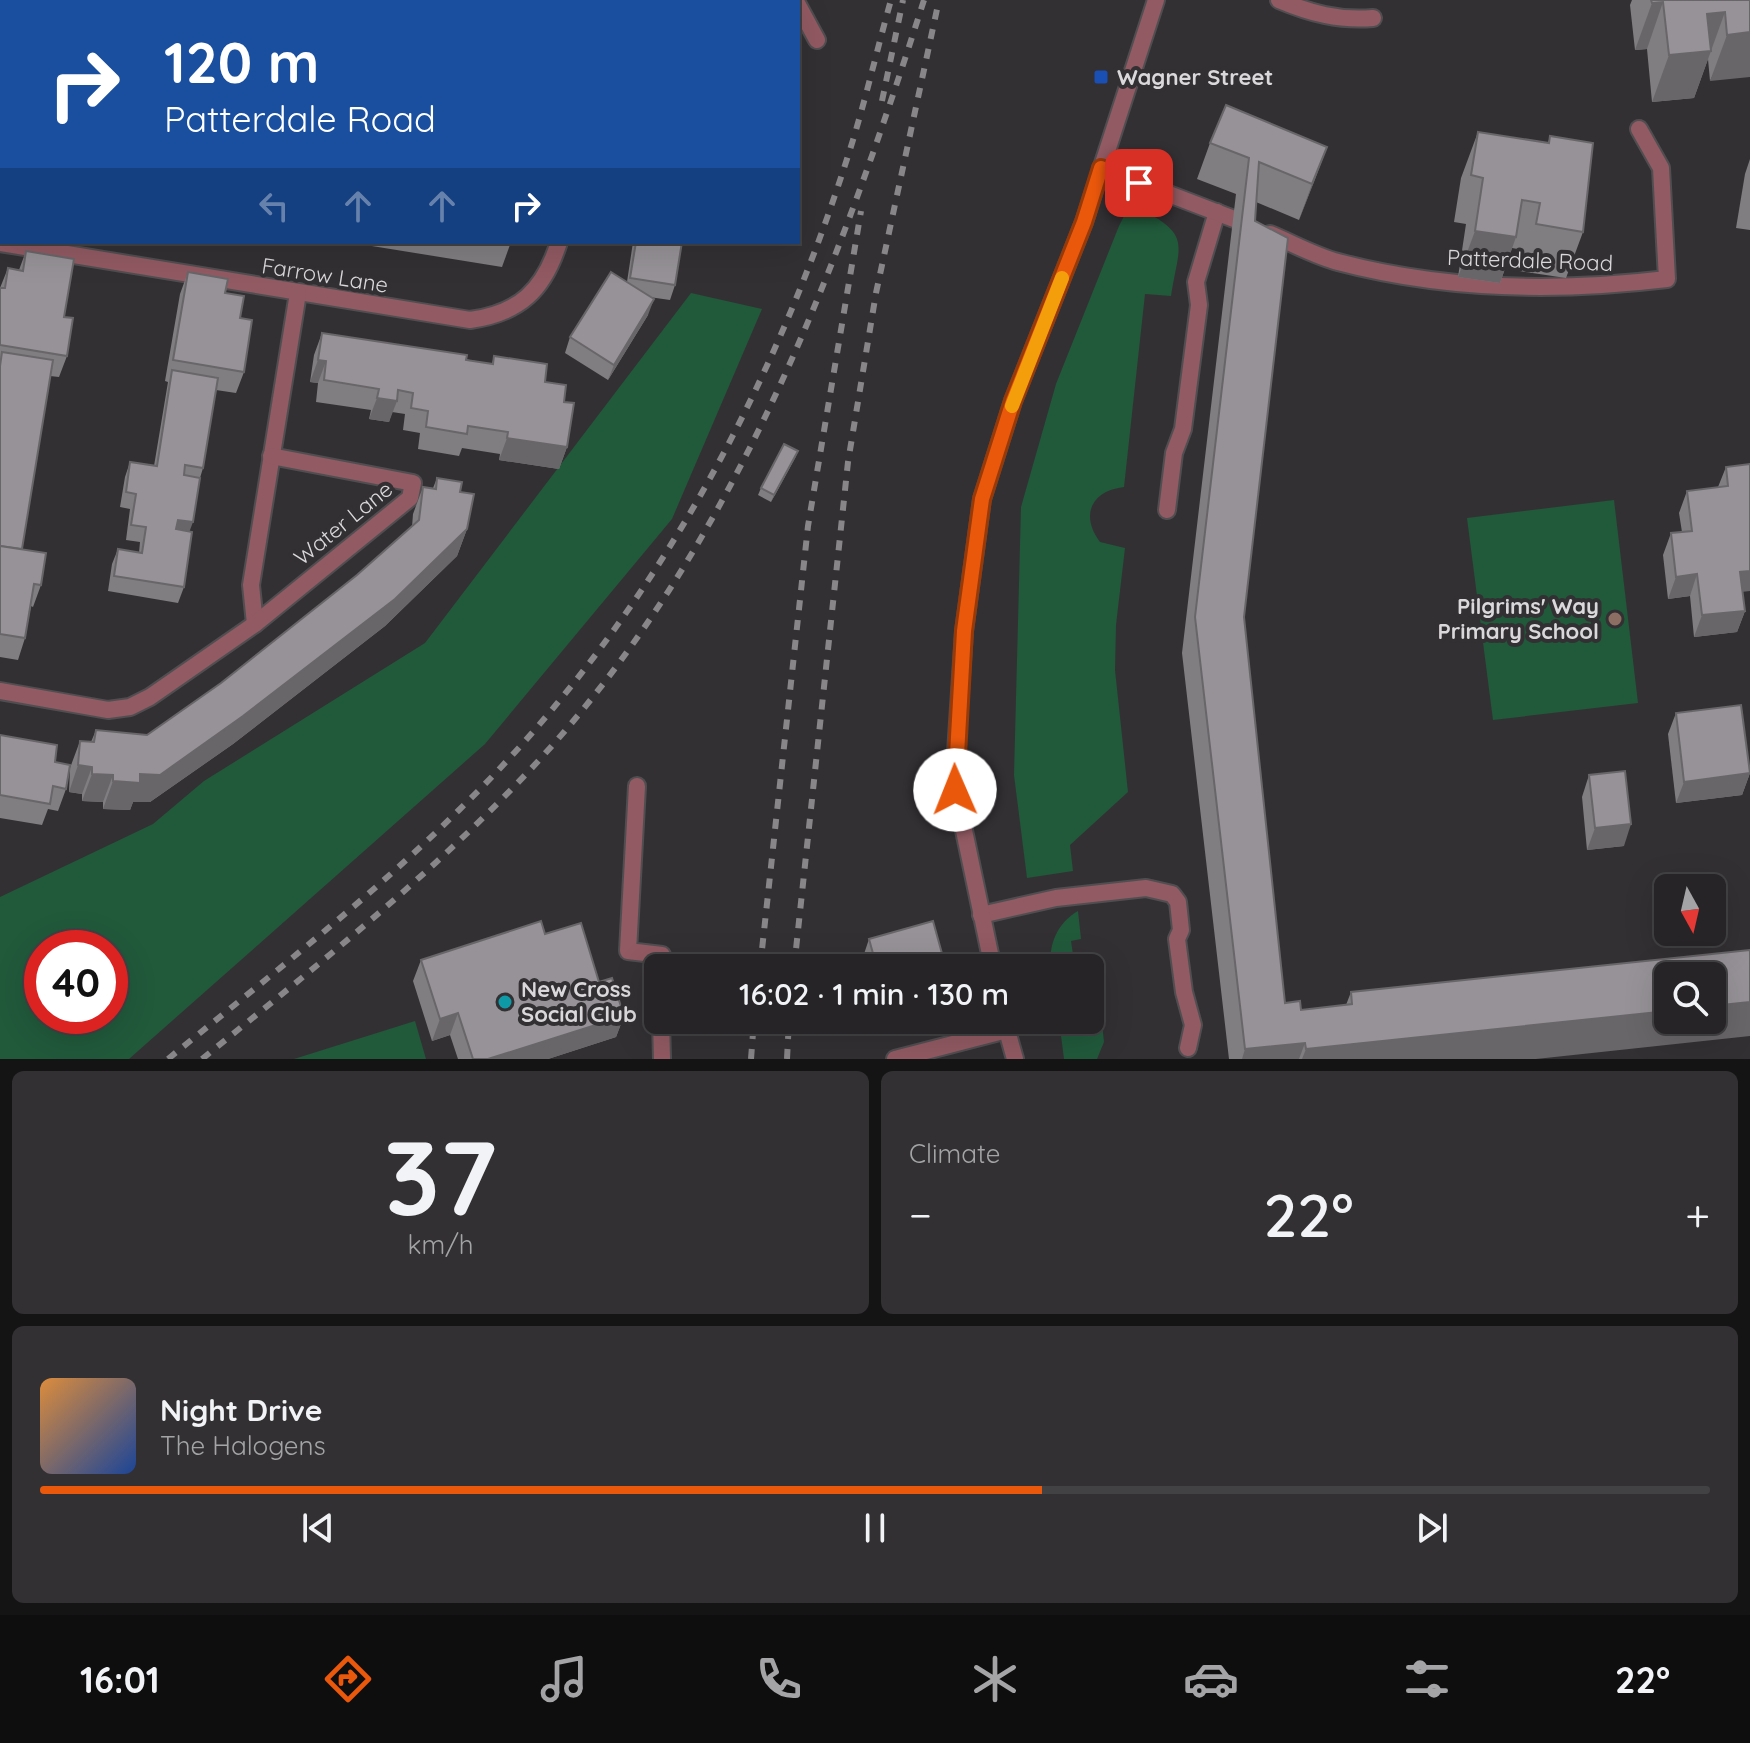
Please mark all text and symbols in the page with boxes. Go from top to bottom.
text: 120 m [164,27,319,97]
icon: right [32,32,136,136]
place label: Wagner Street [1117,63,1273,91]
marker: Wagner Street [1092,68,1110,86]
text: Patterdale Road [164,96,436,141]
pin [1105,149,1173,217]
icon: arrive [1117,161,1161,205]
icon: left [252,184,296,228]
icon: ahead [336,184,380,228]
icon: ahead [420,184,464,228]
icon: right [504,184,548,228]
street label: Patterdale Road [1447,243,1613,277]
street label: Farrow Lane [260,251,390,299]
street label: Water Lane [288,475,398,571]
place label: Pilgrims' Way Primary School [1437,592,1599,645]
marker: Pilgrims' Way Primary School [1606,610,1624,628]
position arrow [913,748,997,832]
north arrow [1654,874,1726,946]
map controls [1654,874,1726,1034]
speed limit sign: 40 [24,930,128,1034]
button: search [1654,962,1726,1034]
place label: New Cross Social Club [521,975,637,1028]
text: 16:02 · 1 min · 130 m [739,975,1009,1013]
marker: New Cross Social Club [496,993,514,1011]
text: 37 [384,1111,497,1241]
text: Climate [909,1137,1000,1170]
text: 22° [1264,1177,1354,1252]
text: − [909,1187,932,1242]
text: + [1685,1187,1710,1242]
text: km/h [408,1228,473,1261]
text: Night Drive [160,1391,322,1429]
text: The Halogens [160,1429,326,1462]
icon: previous [296,1506,340,1550]
icon: pause [853,1506,897,1550]
icon: next [1410,1506,1454,1550]
icon: directions [320,1651,376,1707]
icon: music [536,1651,592,1707]
icon: phone [751,1651,807,1707]
icon: climate [967,1651,1023,1707]
icon: car [1183,1651,1239,1707]
icon: filters [1399,1651,1455,1707]
text: 16:01 [80,1657,160,1702]
text: 22° [1615,1657,1670,1702]

